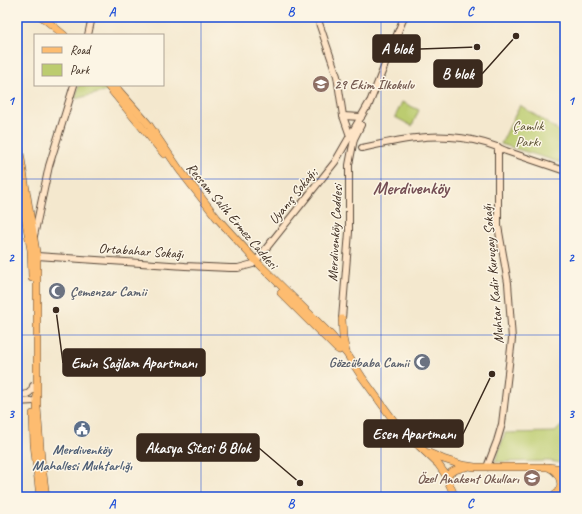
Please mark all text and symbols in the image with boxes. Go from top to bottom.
text: A [109,4,117,20]
text: B [288,4,296,20]
text: C [467,4,475,20]
legend [34,34,164,86]
callout: A blok [373,35,420,62]
text: A blok [381,40,414,59]
text: Road [70,42,92,58]
callout: B blok [434,60,482,87]
text: Park [70,62,91,78]
text: B blok [442,65,475,84]
school or university icon: 29 Ekim İlkokulu [311,74,331,94]
place label: 29 Ekim İlkokulu [334,76,416,93]
text: 1 [8,93,16,109]
text: 1 [568,93,576,109]
park label: Çamlık Parkı [513,117,545,150]
street label: Ressam Salih Ermez Caddesi [183,159,283,274]
street label: Uyanış Sokağı; [265,164,322,228]
district label: Merdivenköy [373,177,451,199]
street label: Merdivenköy Caddesi [324,182,346,282]
street label: Muhtar Kadir Kuruçay Sokağı [478,202,508,344]
street label: Ortabahar Sokağı [98,240,185,263]
text: 2 [8,250,15,266]
text: 2 [568,250,575,266]
mosque icon: Çemenzar Camii [47,281,67,301]
place label: Çemenzar Camii [70,283,148,300]
callout: Emin Sağlam Apartmanı [63,349,205,376]
mosque icon: Gözcübaba Camii [412,352,432,372]
text: Emin Sağlam Apartmanı [71,354,198,373]
place label: Gözcübaba Camii [329,354,411,371]
text: 3 [8,406,15,422]
text: 3 [568,406,575,422]
public building icon: Merdivenköy Mahallesi Muhtarlığı [72,419,92,439]
callout: Esen Apartmanı [364,420,463,447]
text: Esen Apartmanı [372,425,457,444]
callout: Akasya Sitesi B Blok [137,434,259,461]
text: Akasya Sitesi B Blok [145,439,252,458]
place label: Merdivenköy Mahallesi Muhtarlığı [32,441,133,474]
school or university icon: Özel Anakent Okulları [522,468,542,488]
place label: Özel Anakent Okulları [417,470,520,487]
text: A [109,496,117,512]
text: B [288,496,296,512]
text: C [467,496,475,512]

